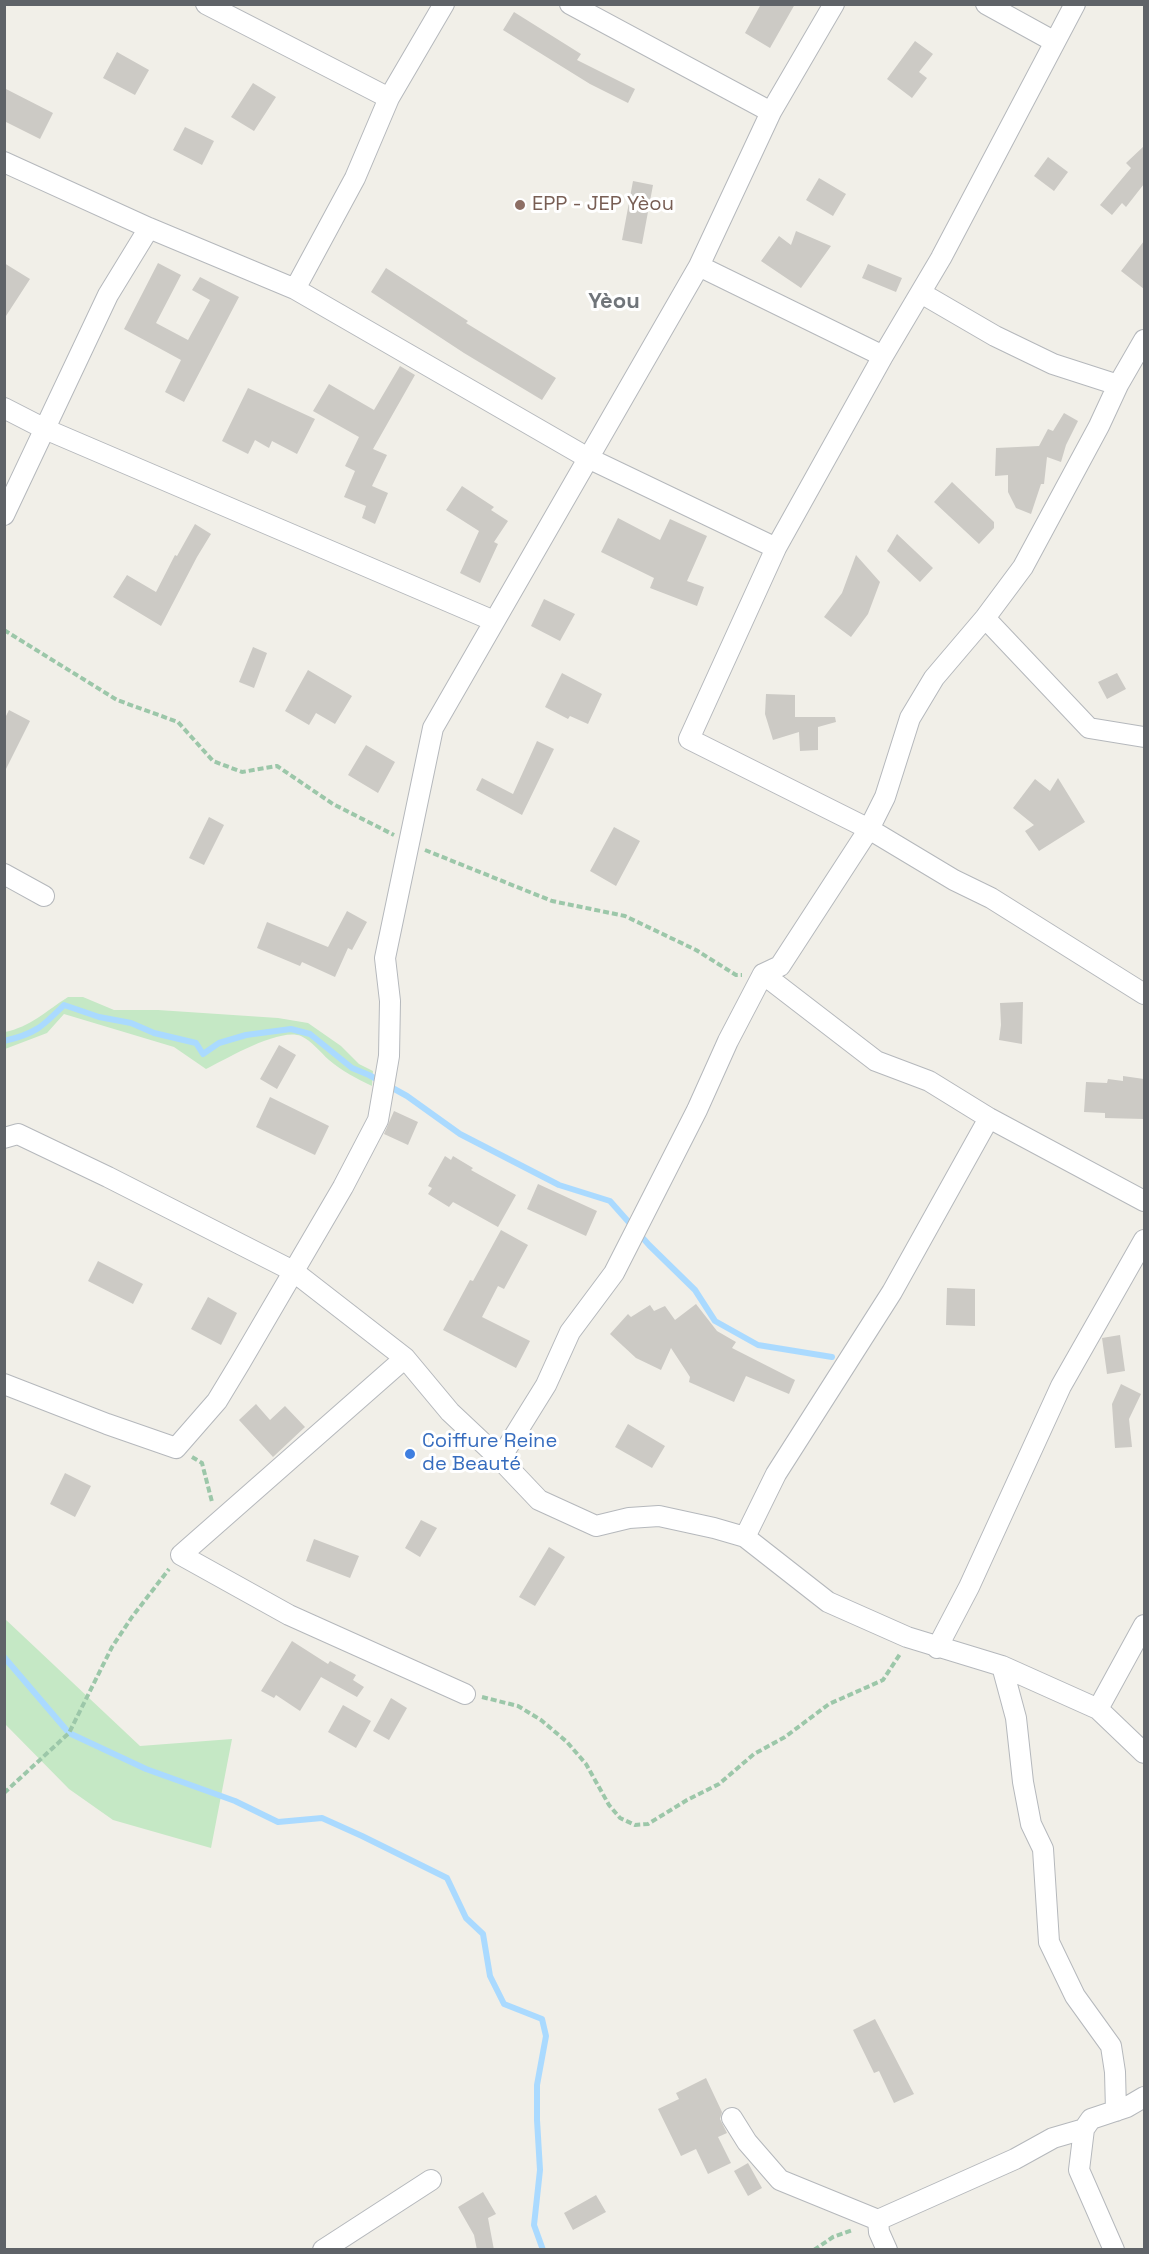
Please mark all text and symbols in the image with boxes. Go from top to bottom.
place label: EPP - JEP Yèou [532,193,674,217]
marker: EPP - JEP Yèou [513,198,527,212]
district label: Yèou [588,289,640,315]
place label: Coiffure Reine de Beauté [422,1430,557,1477]
marker: Coiffure Reine de Beauté [403,1447,417,1461]

